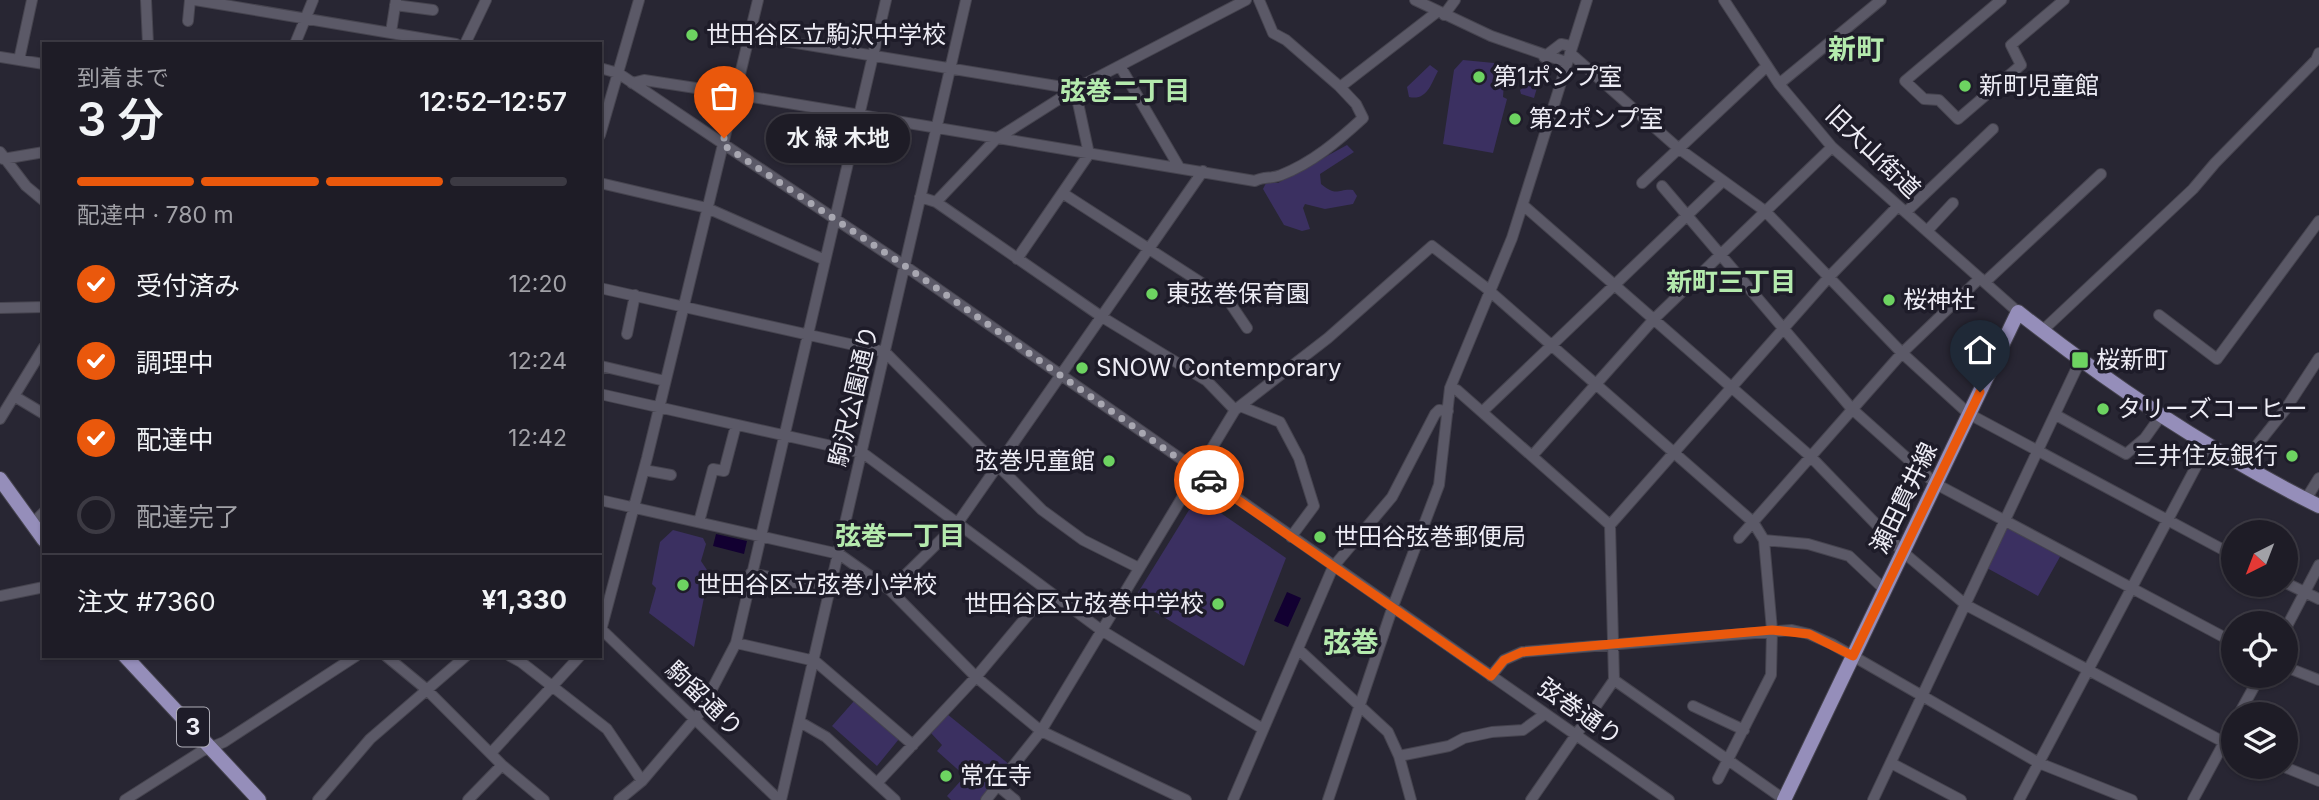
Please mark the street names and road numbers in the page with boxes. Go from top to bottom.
street label: 旧大山街道 [1820,100,1927,204]
street label: 駒沢公園通り [823,322,884,469]
street label: 瀬田貫井線 [1864,437,1943,558]
street label: 駒留通り [660,655,749,742]
street label: 弦巻通り [1533,672,1628,751]
road number: 3 [177,708,209,747]

